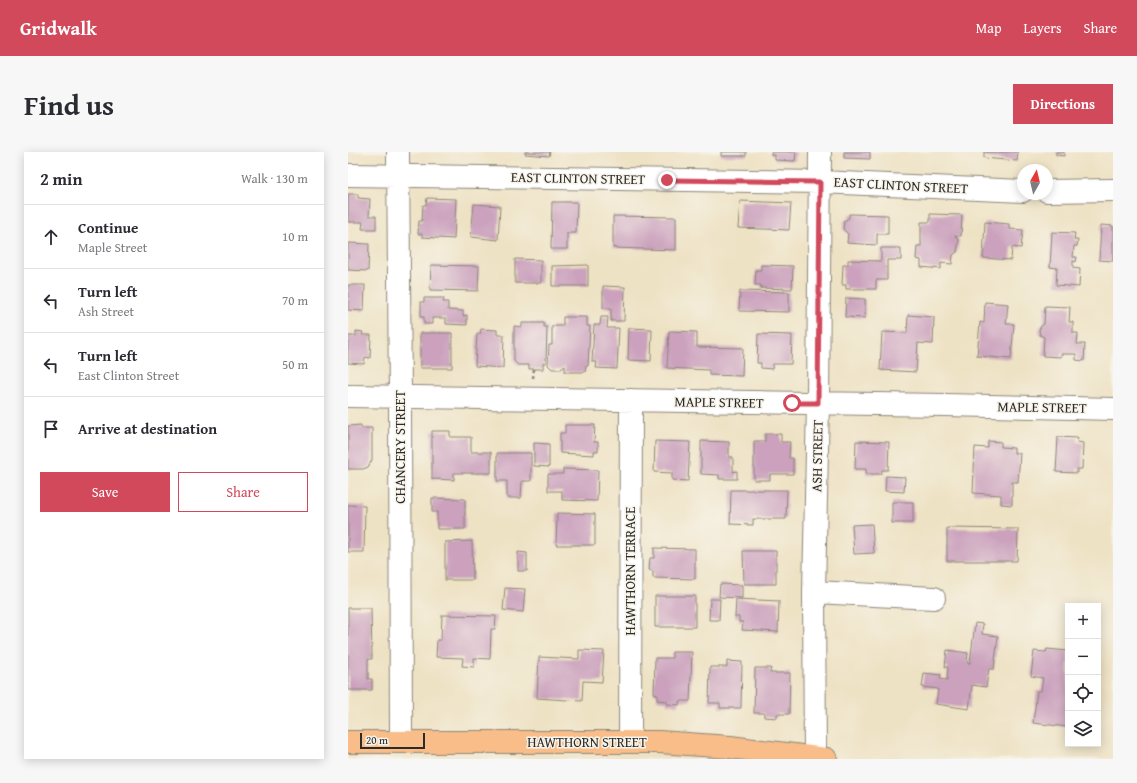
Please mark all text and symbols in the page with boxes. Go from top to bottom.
text: Gridwalk [20,14,97,42]
text: Map [976,18,1002,38]
text: Layers [1024,18,1062,38]
text: Share [1084,18,1117,38]
text: Find us [24,84,114,125]
button: Directions [1013,84,1113,124]
north arrow [1017,164,1053,200]
text: 2 min [40,166,82,191]
street label: EAST CLINTON STREET [511,167,646,189]
text: Walk · 130 m [241,169,308,188]
route end [658,171,676,189]
street label: EAST CLINTON STREET [833,171,969,199]
text: Continue [78,217,139,238]
icon: ahead [40,226,62,248]
text: 10 m [282,227,308,246]
text: Maple Street [78,238,147,257]
text: Turn left [78,281,137,302]
icon: left [40,290,62,312]
text: 70 m [282,291,308,310]
text: Ash Street [78,302,134,321]
text: Turn left [78,345,137,366]
icon: left [40,354,62,376]
text: 50 m [282,355,308,374]
text: East Clinton Street [78,366,179,385]
street label: CHANCERY STREET [390,390,410,504]
street label: MAPLE STREET [674,391,764,413]
route start [783,394,801,412]
street label: MAPLE STREET [997,396,1087,418]
icon: arrive [40,418,62,440]
text: Arrive at destination [78,418,217,439]
street label: ASH STREET [806,419,828,492]
button: Save [40,472,170,512]
button: Share [178,472,308,512]
street label: HAWTHORN TERRACE [620,507,640,635]
map controls [1065,603,1101,747]
button: + [1065,603,1101,639]
button: − [1065,639,1101,675]
button: locate [1065,675,1101,711]
button: layers [1065,711,1101,747]
scale bar [360,731,425,750]
text: 20 m [366,732,388,748]
street label: HAWTHORN STREET [527,732,647,752]

